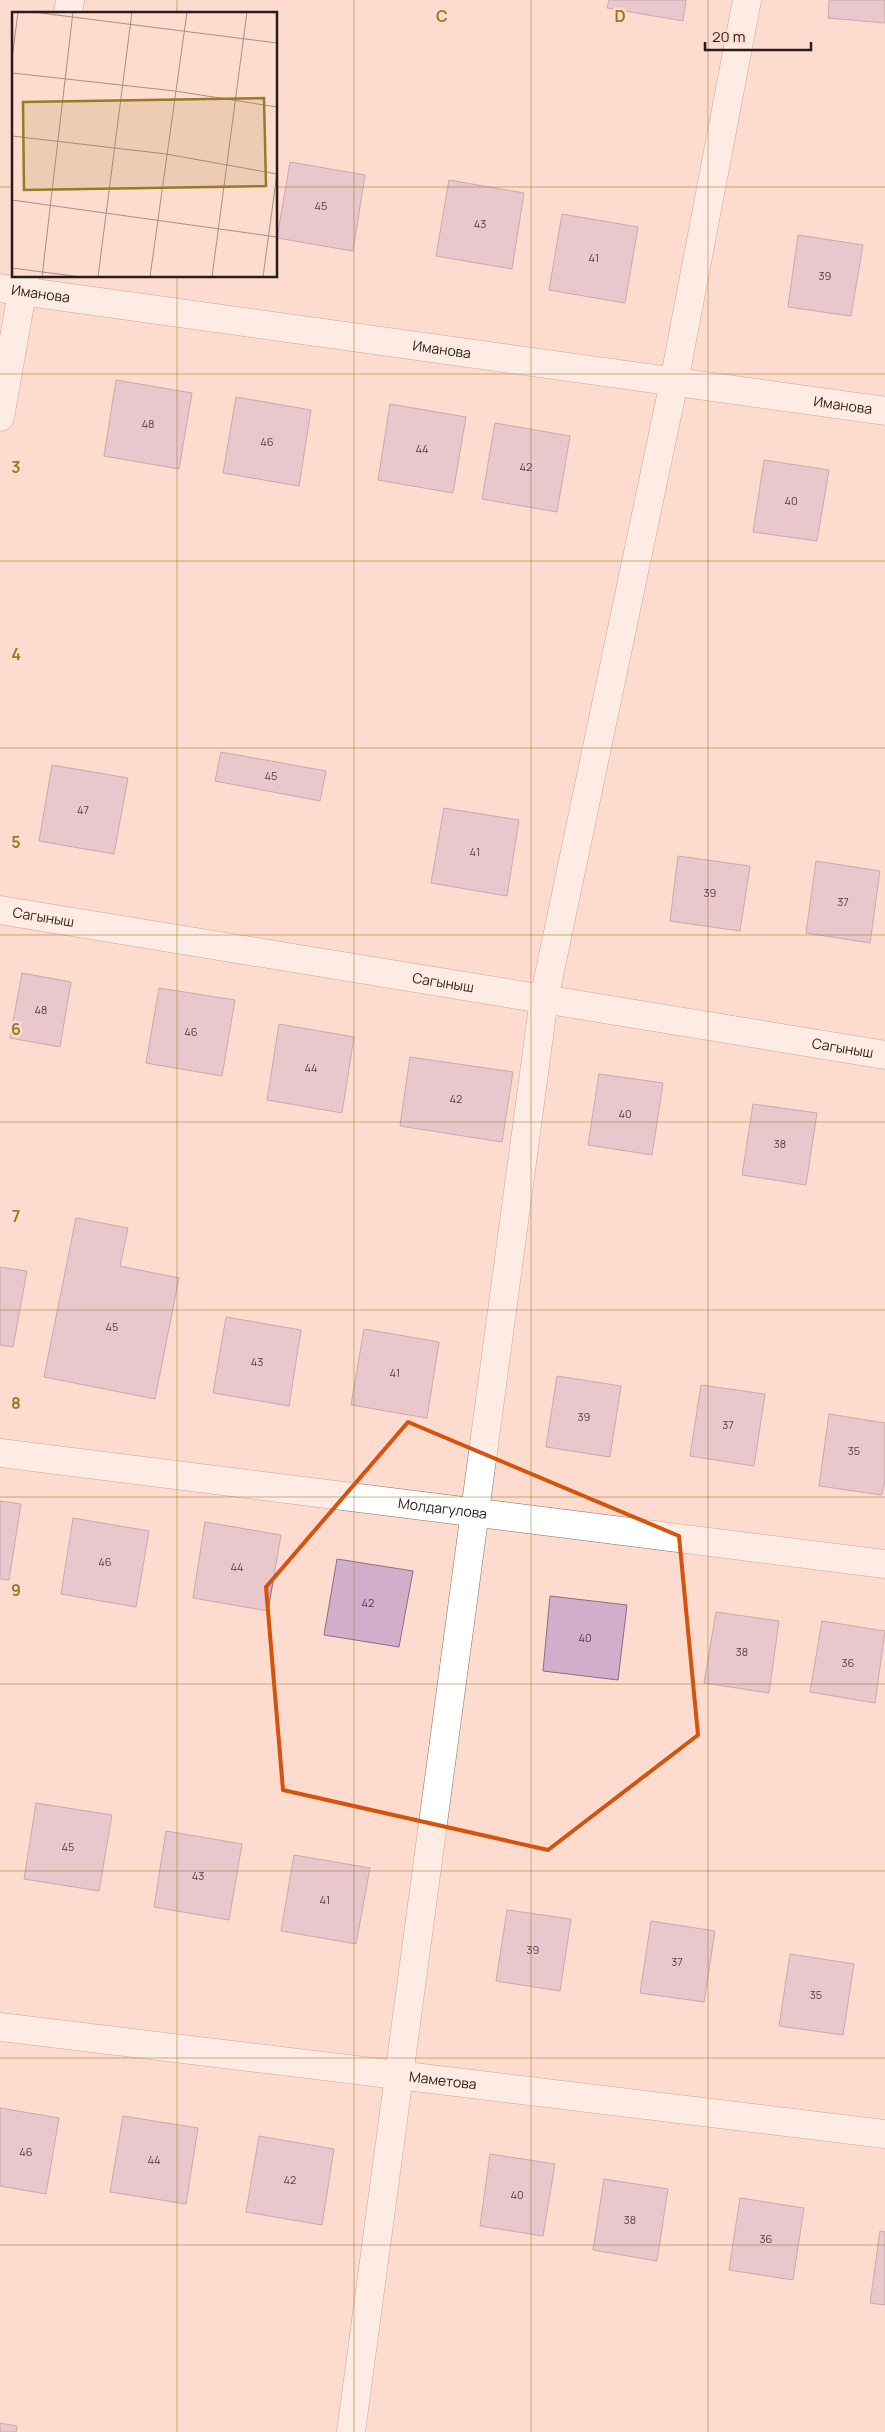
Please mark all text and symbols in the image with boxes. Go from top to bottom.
text: C [436,5,448,27]
text: D [614,5,626,27]
inset map [12,12,278,278]
scale bar [705,20,811,52]
text: 20 m [712,26,745,47]
house number: 45 [315,198,327,213]
house number: 43 [474,216,486,231]
house number: 41 [589,250,599,265]
house number: 39 [819,268,832,283]
street label: Иманова [10,280,71,307]
street label: Иманова [411,335,472,362]
street label: Иманова [812,391,873,418]
house number: 48 [142,416,154,431]
house number: 46 [260,434,274,449]
house number: 44 [415,441,429,456]
text: 3 [11,456,21,478]
house number: 42 [520,459,532,474]
house number: 40 [784,493,798,508]
text: 4 [11,643,21,665]
house number: 45 [265,768,277,783]
house number: 47 [77,802,89,817]
text: 5 [11,831,21,853]
house number: 41 [470,844,480,859]
house number: 39 [704,885,717,900]
house number: 37 [837,894,849,909]
street label: Сагыныш [11,902,76,931]
street label: Сагыныш [411,968,475,996]
house number: 48 [35,1002,47,1017]
text: 6 [11,1018,21,1040]
house number: 46 [184,1024,198,1039]
street label: Сагыныш [811,1033,875,1062]
house number: 44 [304,1060,318,1075]
house number: 42 [450,1091,462,1106]
house number: 40 [618,1106,632,1121]
house number: 38 [774,1136,786,1151]
text: 7 [12,1205,20,1227]
house number: 45 [106,1319,118,1334]
house number: 43 [251,1354,263,1369]
house number: 41 [390,1365,400,1380]
text: 8 [11,1392,21,1414]
house number: 39 [578,1409,591,1424]
house number: 37 [722,1417,734,1432]
house number: 35 [848,1443,860,1458]
street label: Молдагулова [397,1493,488,1523]
house number: 46 [98,1554,112,1569]
house number: 44 [230,1559,244,1574]
text: 9 [11,1579,21,1601]
house number: 42 [362,1595,374,1610]
house number: 40 [578,1630,592,1645]
house number: 38 [736,1644,748,1659]
house number: 36 [842,1655,855,1670]
house number: 45 [62,1839,74,1854]
house number: 43 [192,1868,204,1883]
house number: 41 [320,1892,330,1907]
house number: 39 [527,1942,540,1957]
house number: 37 [671,1954,683,1969]
house number: 35 [810,1987,822,2002]
street label: Маметова [408,2067,478,2094]
house number: 46 [19,2144,33,2159]
house number: 44 [147,2152,161,2167]
house number: 42 [284,2172,296,2187]
house number: 40 [510,2187,524,2202]
house number: 38 [624,2212,636,2227]
house number: 36 [760,2231,773,2246]

